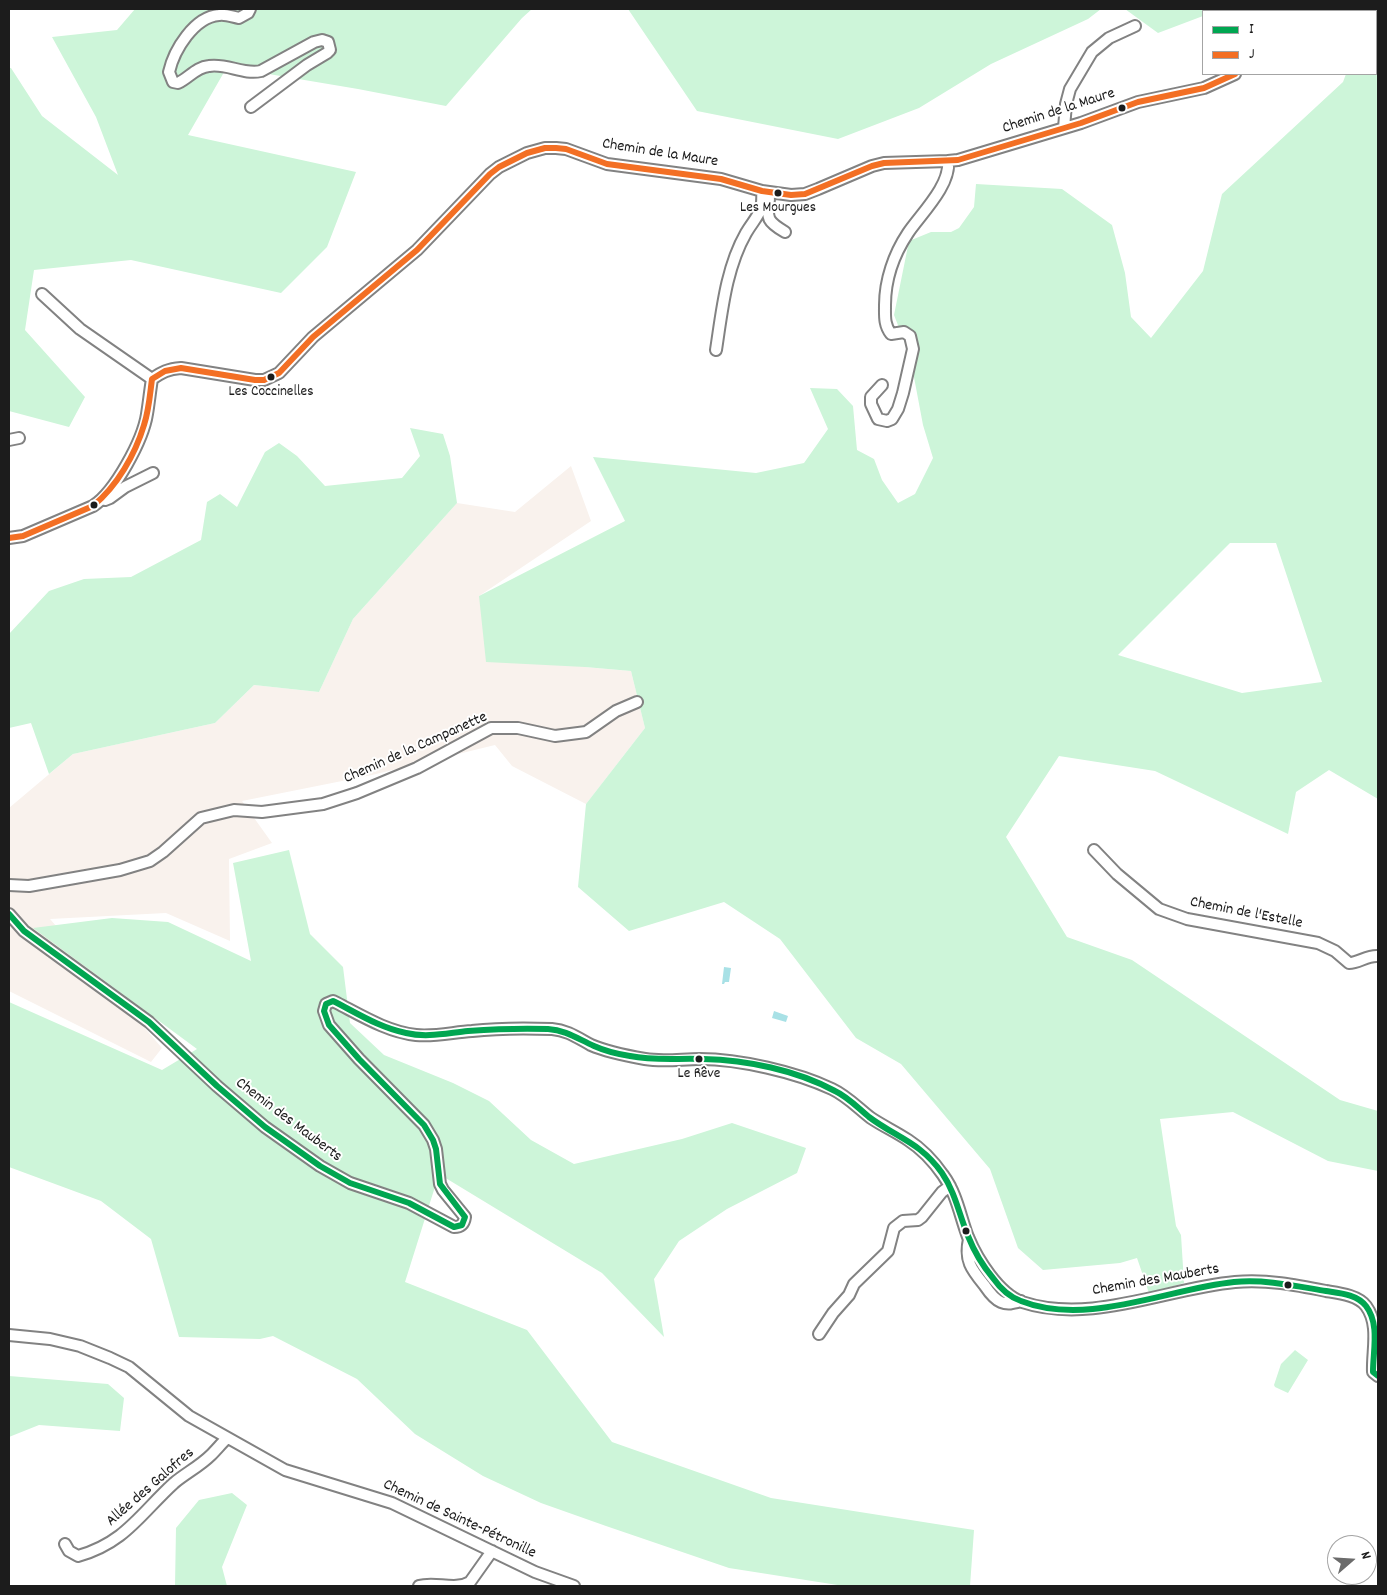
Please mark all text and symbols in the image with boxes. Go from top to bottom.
legend [1202,10,1377,75]
text: I [1249,19,1254,41]
text: J [1249,44,1254,66]
street label: Chemin de la Maure [1000,85,1118,139]
unlabelled marker [1117,103,1127,113]
street label: Chemin de la Maure [601,135,719,173]
marker: Les Mourgues [773,188,783,198]
place label: Les Mourgues [740,200,816,218]
marker: Les Coccinelles [266,372,276,382]
place label: Les Coccinelles [229,384,313,402]
unlabelled marker [89,500,99,510]
street label: Chemin de la Campanette [341,709,491,789]
street label: Chemin de l'Estelle [1188,894,1304,934]
marker: Le Rêve [694,1054,704,1064]
place label: Le Rêve [678,1066,720,1084]
street label: Chemin des Mauberts [231,1075,345,1167]
unlabelled marker [961,1226,971,1236]
street label: Chemin des Mauberts [1091,1260,1221,1302]
unlabelled marker [1283,1280,1293,1290]
street label: Allée des Galofres [103,1444,199,1532]
street label: Chemin de Sainte-Pétronille [379,1476,539,1564]
north arrow [1327,1535,1377,1585]
text: N [1355,1549,1376,1562]

